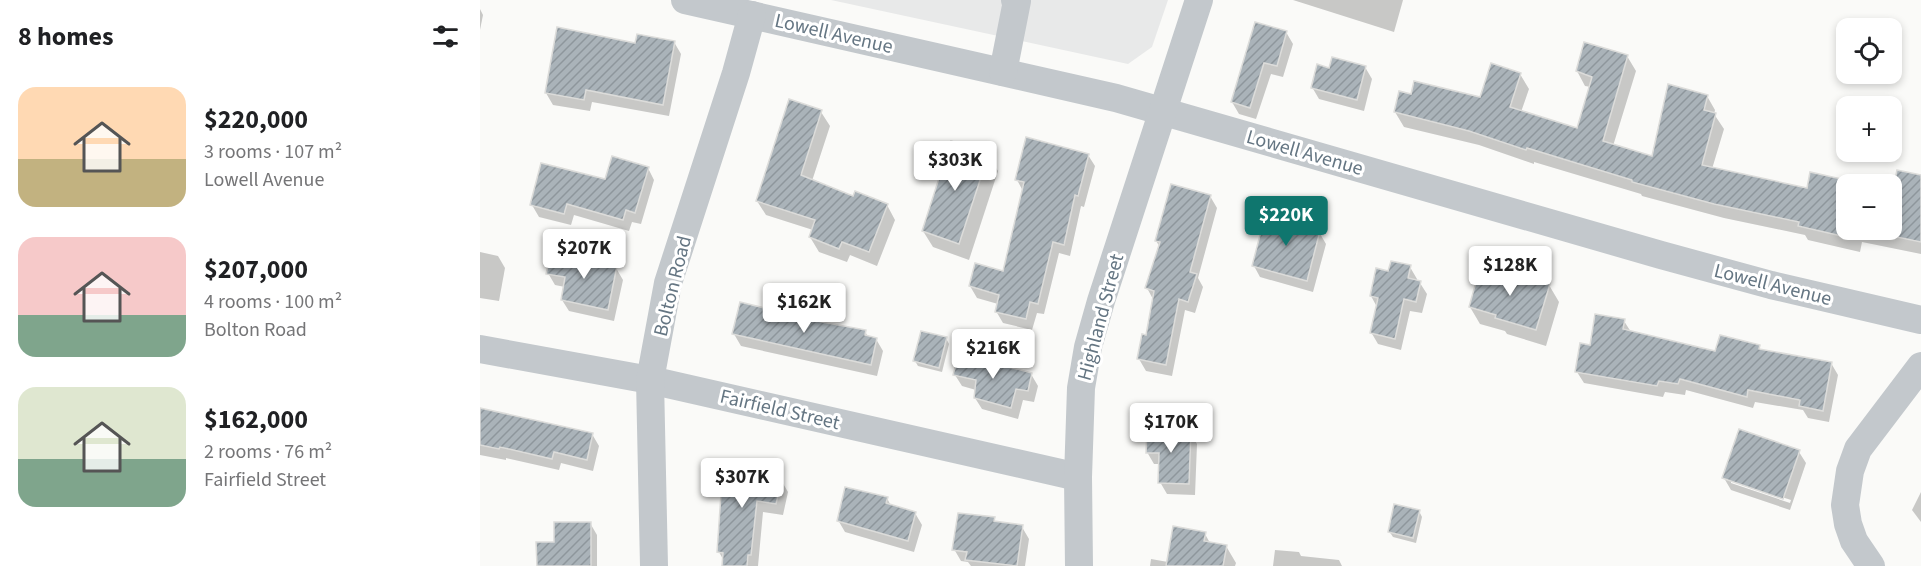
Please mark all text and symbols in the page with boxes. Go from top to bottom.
street label: Lowell Avenue [772,7,896,61]
text: 8 homes [18,18,113,55]
map controls [1836,18,1902,240]
button: locate [1836,18,1902,84]
icon: filters [429,20,462,53]
button: + [1836,96,1902,162]
text: $220,000 [204,101,308,138]
icon: home [66,111,138,183]
street label: Lowell Avenue [1243,123,1366,183]
text: 3 rooms · 107 m² [204,138,342,166]
pin: $303K [913,141,997,192]
text: $303K [928,146,982,174]
text: Lowell Avenue [204,166,324,194]
button: − [1836,174,1902,240]
pin: $220K [1244,196,1328,247]
text: $220K [1259,201,1313,229]
pin: $207K [542,229,626,280]
street label: Bolton Road [647,233,699,340]
text: $207K [557,234,611,262]
pin: $128K [1468,246,1552,297]
text: $207,000 [204,251,308,288]
street label: Highland Street [1071,251,1131,384]
text: $128K [1483,251,1537,279]
street label: Lowell Avenue [1711,257,1835,313]
icon: home [66,261,138,333]
pin: $162K [762,283,846,334]
text: 4 rooms · 100 m² [204,288,342,316]
text: $162K [777,288,831,316]
text: Bolton Road [204,316,307,344]
pin: $216K [951,329,1035,380]
text: $216K [966,334,1020,362]
street label: Fairfield Street [717,383,843,437]
text: $162,000 [204,401,308,438]
pin: $170K [1129,403,1213,454]
text: $170K [1144,408,1198,436]
icon: home [66,411,138,483]
text: 2 rooms · 76 m² [204,438,332,466]
pin: $307K [700,458,784,509]
text: $307K [715,463,769,491]
text: Fairfield Street [204,466,326,494]

